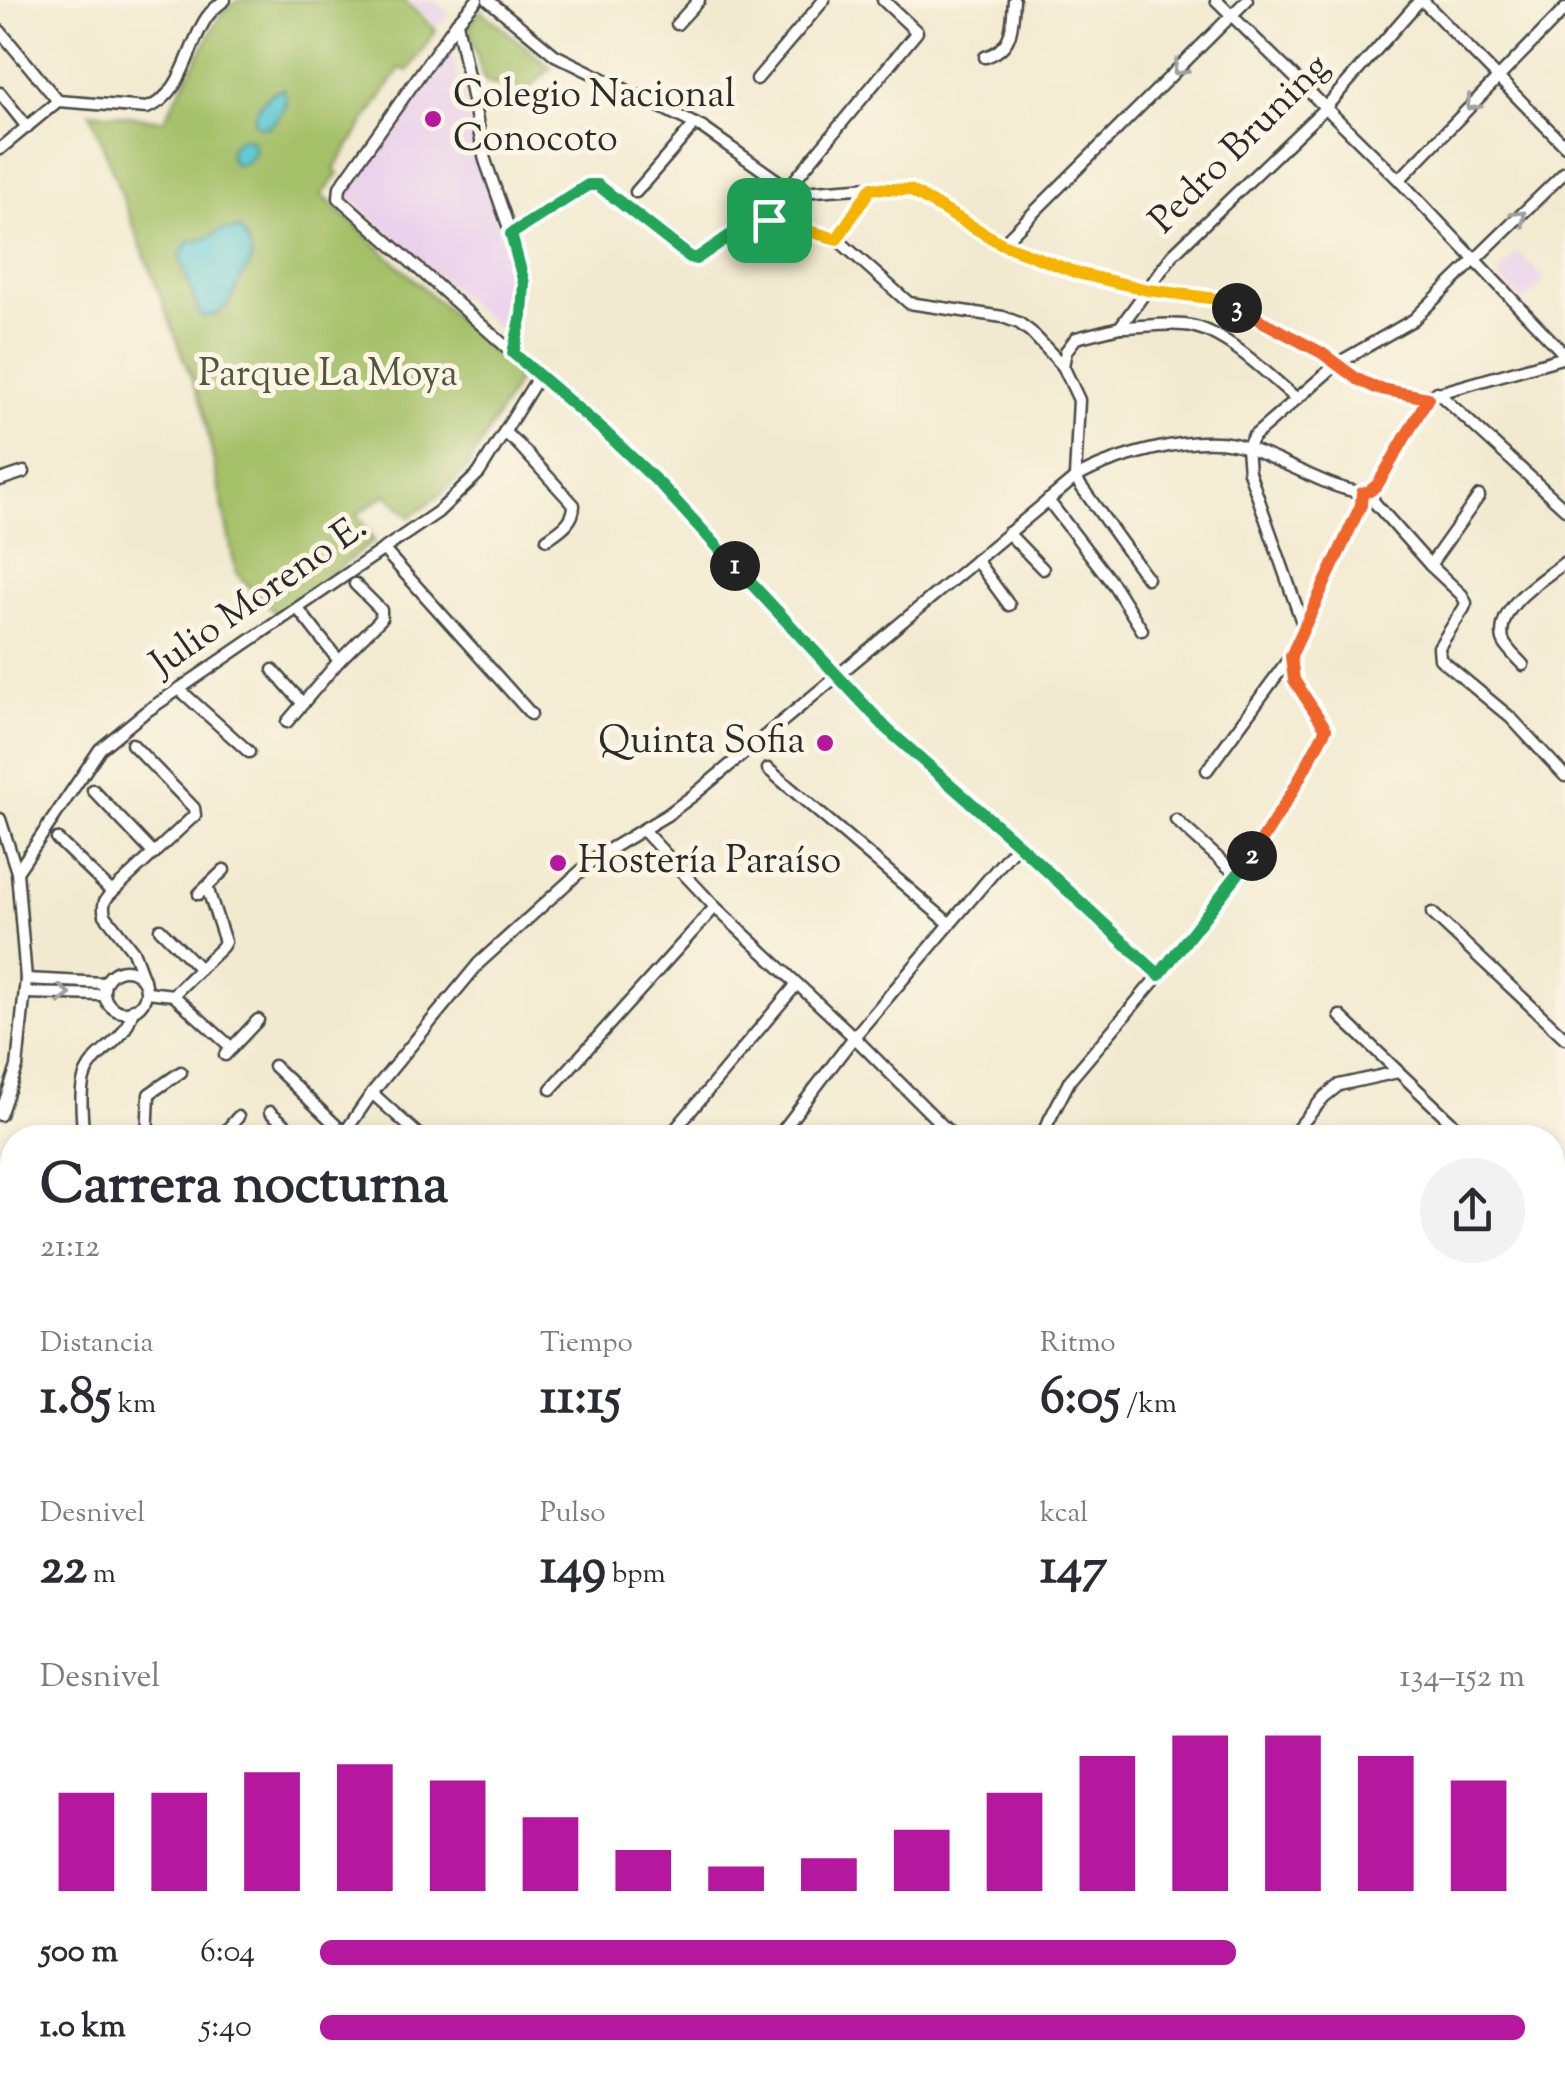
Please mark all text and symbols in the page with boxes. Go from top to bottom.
street label: Pedro Bruning [1139,43,1343,247]
one-way arrow [1172,58,1190,76]
place label: Colegio Nacional Conocoto [453,70,735,168]
one-way arrow [1466,92,1484,111]
marker: Colegio Nacional Conocoto [422,108,444,130]
pin [727,178,812,263]
icon: arrive [742,193,797,248]
one-way arrow [1509,210,1527,228]
pin: 3 [1212,283,1262,333]
text: 3 [1231,288,1243,328]
park label: Parque La Moya [198,349,458,403]
street label: Julio Moreno E. [139,502,379,693]
pin: 1 [710,541,760,591]
text: 1 [730,546,740,586]
place label: Quinta Sofia [598,716,805,770]
marker: Quinta Sofia [814,732,836,754]
pin: 2 [1227,831,1277,881]
place label: Hostería Paraíso [578,836,841,890]
text: 2 [1245,836,1259,876]
marker: Hostería Paraíso [547,852,569,874]
one-way arrow [57,983,73,1004]
text: Carrera nocturna [40,1148,448,1227]
button: share [1420,1158,1525,1263]
text: 21:12 [40,1225,100,1271]
text: Distancia [40,1324,153,1364]
text: Tiempo [540,1324,633,1364]
text: Ritmo [1040,1324,1116,1364]
text: 1.85 [40,1364,112,1436]
text: 11:15 [540,1364,621,1436]
text: 6:05 [1040,1364,1120,1436]
text: km [112,1385,156,1425]
text: /km [1120,1385,1177,1425]
text: Desnivel [40,1494,145,1534]
text: Pulso [540,1494,606,1534]
text: kcal [1040,1494,1088,1534]
text: 22 [40,1534,87,1606]
text: 149 [540,1534,606,1606]
text: 147 [1040,1534,1107,1606]
text: m [87,1555,116,1595]
text: bpm [606,1555,666,1595]
text: Desnivel [40,1655,160,1701]
text: 134–152 m [1400,1655,1525,1701]
text: 500 m [40,1930,118,1976]
text: 6:04 [200,1930,255,1976]
text: 1.0 km [40,2005,126,2051]
text: 5:40 [200,2005,252,2051]

